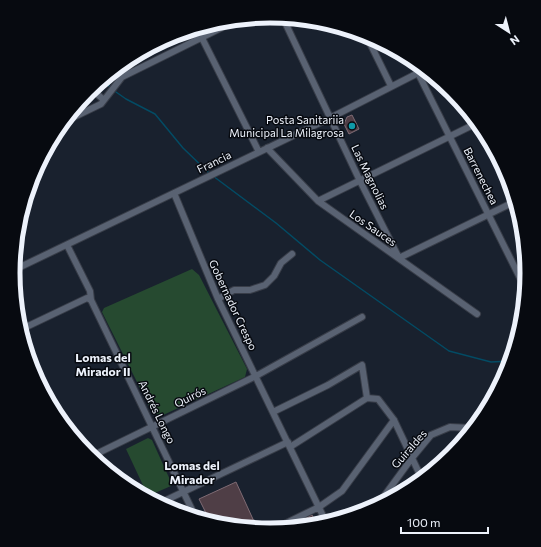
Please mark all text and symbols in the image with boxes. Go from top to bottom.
north arrow [489,12,529,52]
text: N [508,33,522,48]
place label: Posta Sanitariia Municipal La Milagrosa [229,113,344,139]
marker: Posta Sanitariia Municipal La Milagrosa [347,121,357,131]
street label: Las Magnolias [349,142,392,211]
street label: Barrenechea [461,145,501,207]
street label: Francia [195,148,233,175]
street label: Los Sauces [347,207,399,249]
street label: Gobernador Crespo [207,257,260,353]
district label: Lomas del Mirador II [75,350,131,378]
street label: Andrés Longo [136,378,179,446]
street label: Quirós [172,383,208,410]
street label: Guiraldes [388,427,429,471]
district label: Lomas del Mirador [164,458,220,486]
scale bar [401,509,488,535]
text: 100 m [407,515,441,529]

